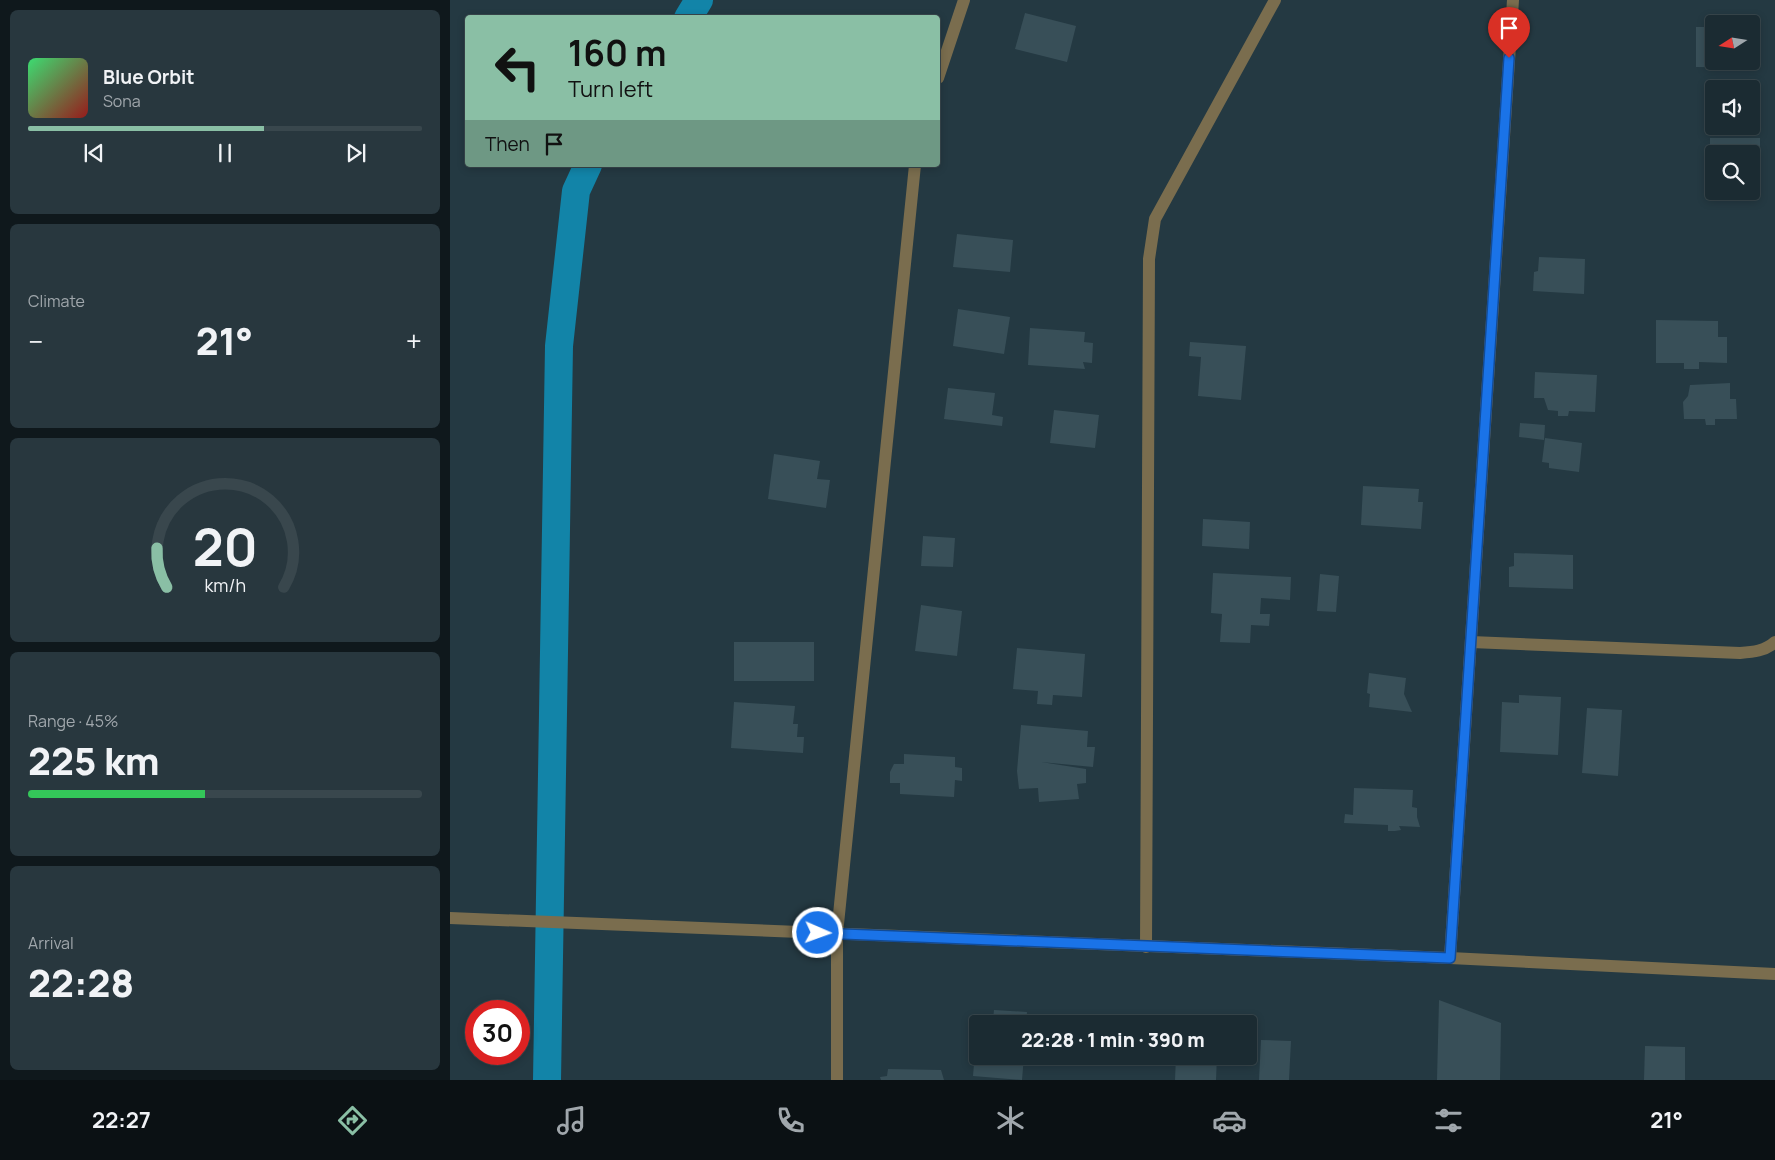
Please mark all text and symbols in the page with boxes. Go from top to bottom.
pin [1488,7,1530,58]
icon: arrive [1495,14,1523,42]
north arrow [1705,15,1760,70]
map controls [1705,15,1760,200]
text: 160 m [568,29,667,77]
icon: left [485,35,550,100]
text: Blue Orbit [103,64,195,90]
text: Turn left [568,74,653,104]
button: sound [1705,80,1760,135]
text: Sona [103,90,141,112]
icon: arrive [540,130,568,158]
text: Then [485,131,530,157]
icon: previous [80,139,108,167]
icon: pause [211,139,239,167]
icon: next [342,139,370,167]
button: search [1705,145,1760,200]
text: Climate [28,290,85,312]
text: 21° [196,314,253,366]
text: − [28,322,43,360]
text: + [406,322,422,360]
text: 20 [192,511,258,582]
text: km/h [204,573,246,597]
text: Range · 45% [28,710,118,732]
text: 225 km [28,734,160,786]
position arrow [791,906,843,958]
text: Arrival [28,932,74,954]
text: 22:28 [28,956,134,1008]
speed limit sign: 30 [465,1000,530,1065]
text: 22:28 · 1 min · 390 m [1021,1027,1205,1053]
icon: directions [335,1103,370,1138]
icon: music [554,1103,589,1138]
icon: phone [773,1103,808,1138]
icon: climate [993,1103,1028,1138]
icon: car [1212,1103,1247,1138]
icon: filters [1431,1103,1466,1138]
text: 22:27 [92,1105,151,1135]
text: 21° [1650,1105,1683,1135]

